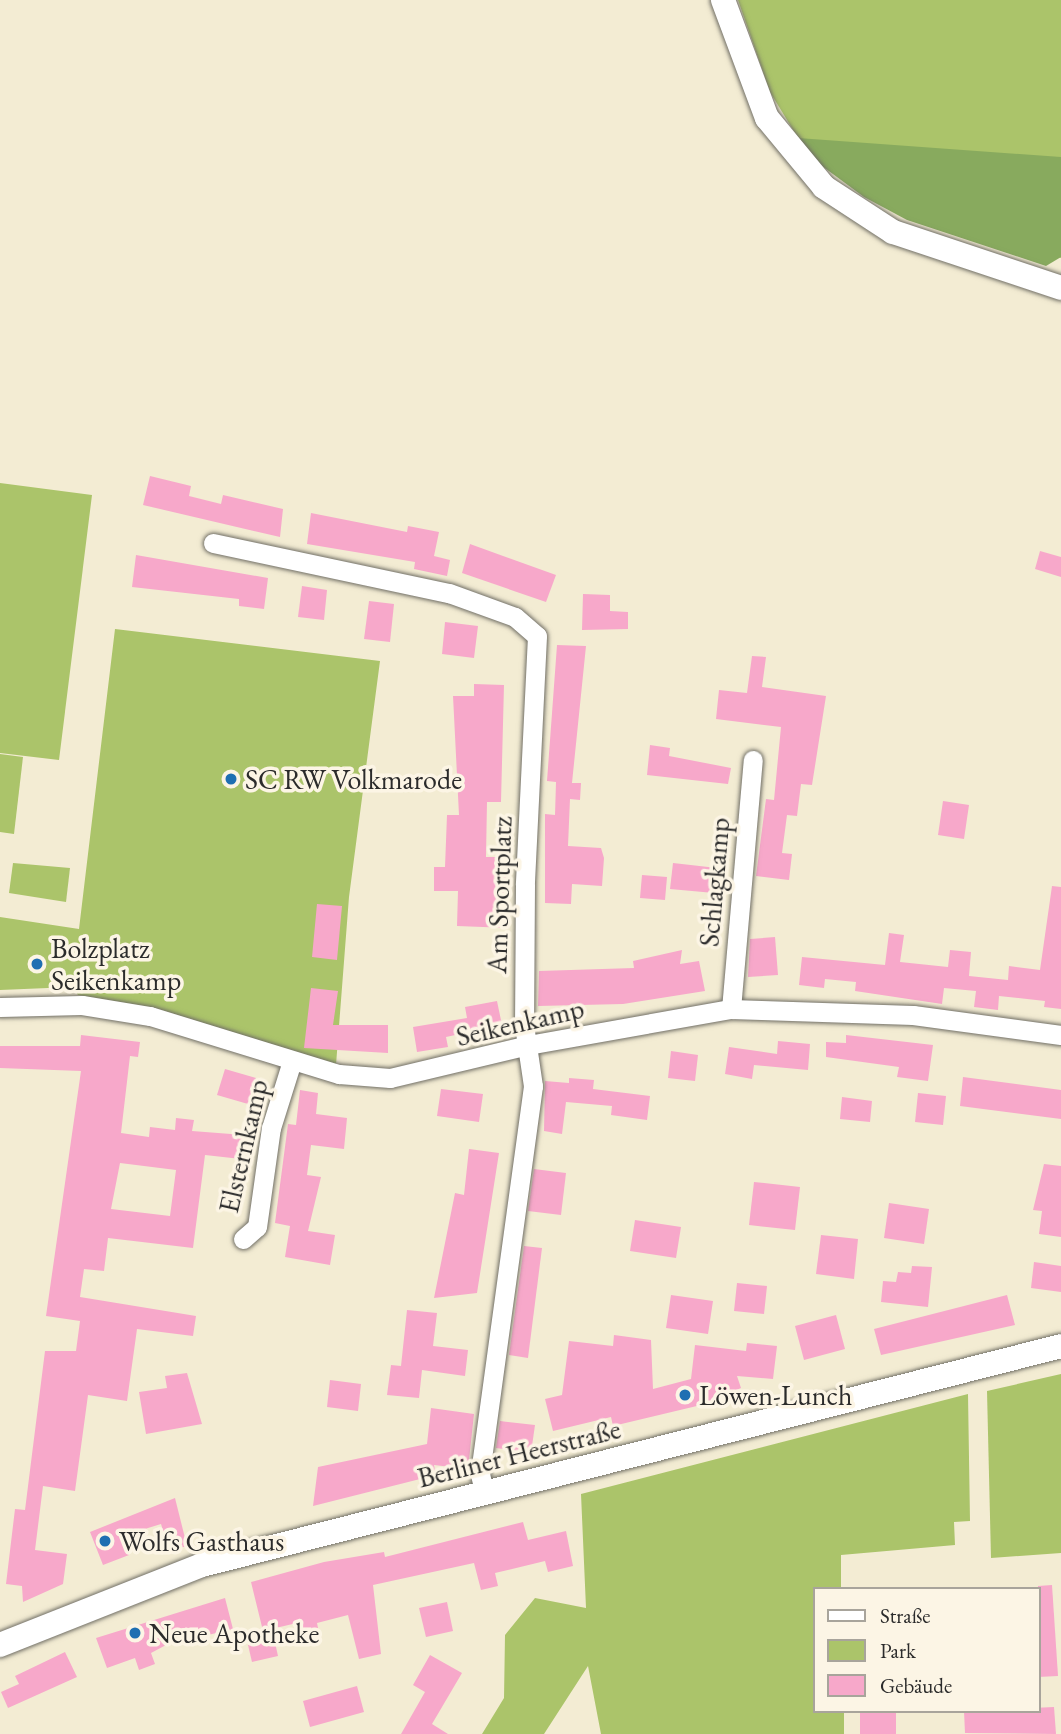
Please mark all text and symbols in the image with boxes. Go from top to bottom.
place label: SC RW Volkmarode [245,762,462,796]
marker: SC RW Volkmarode [223,771,239,787]
street label: Am Sportplatz [479,816,519,974]
street label: Schlagkamp [692,816,736,948]
place label: Bolzplatz Seikenkamp [51,931,181,997]
marker: Bolzplatz Seikenkamp [29,956,45,972]
street label: Seikenkamp [453,991,587,1053]
street label: Elsternkamp [211,1076,275,1216]
place label: Löwen-Lunch [699,1378,852,1412]
marker: Löwen-Lunch [677,1387,693,1403]
street label: Berliner Heerstraße [414,1412,624,1494]
place label: Wolfs Gasthaus [119,1524,284,1558]
marker: Wolfs Gasthaus [97,1533,113,1549]
legend [813,1587,1040,1713]
text: Straße [880,1602,931,1629]
place label: Neue Apotheke [149,1616,319,1650]
marker: Neue Apotheke [127,1625,143,1641]
text: Park [880,1637,916,1664]
text: Gebäude [880,1672,952,1699]

